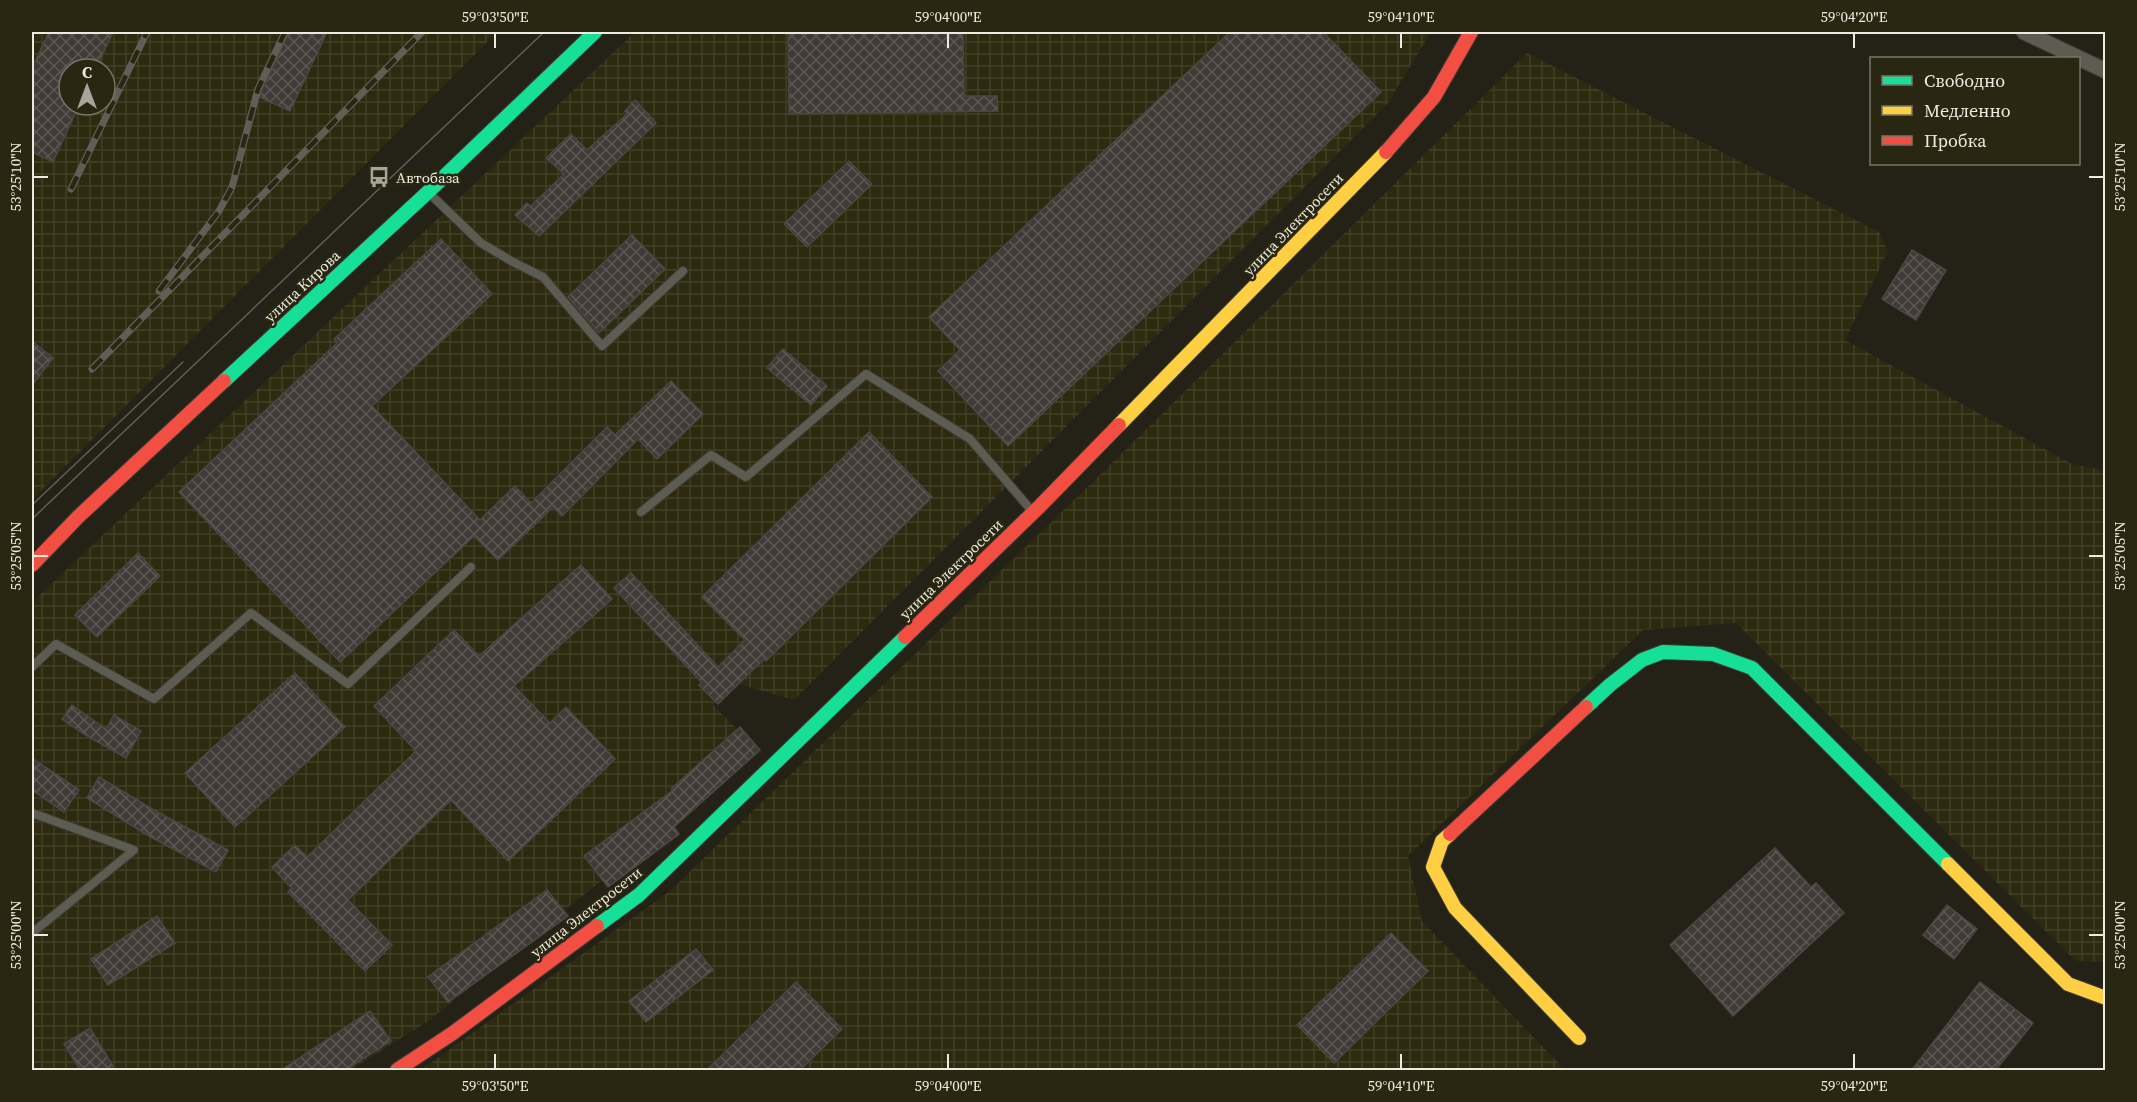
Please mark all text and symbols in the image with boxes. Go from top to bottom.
text: 59°03'50"E [461,6,529,27]
text: 59°04'00"E [914,6,982,27]
text: 59°04'10"E [1367,6,1435,27]
text: 59°04'20"E [1820,6,1888,27]
north arrow [57,57,117,117]
legend [1870,57,2080,165]
text: С [82,61,92,83]
text: Свободно [1924,68,2005,93]
text: Медленно [1924,98,2011,123]
text: Пробка [1924,128,1987,153]
text: 53°25'10"N [5,142,26,212]
text: 53°25'10"N [2109,142,2130,212]
bus stop icon: Автобаза [367,165,391,189]
place label: Автобаза [396,167,460,188]
street label: улица Электросети [1238,167,1348,280]
street label: улица Кирова [259,245,345,327]
street label: улица Электросети [895,514,1008,624]
text: 53°25'05"N [5,521,26,591]
text: 53°25'05"N [2109,521,2130,591]
street label: улица Электросети [526,862,646,962]
text: 53°25'00"N [5,900,26,970]
text: 53°25'00"N [2109,900,2130,970]
text: 59°03'50"E [461,1075,529,1096]
text: 59°04'00"E [914,1075,982,1096]
text: 59°04'10"E [1367,1075,1435,1096]
text: 59°04'20"E [1820,1075,1888,1096]

